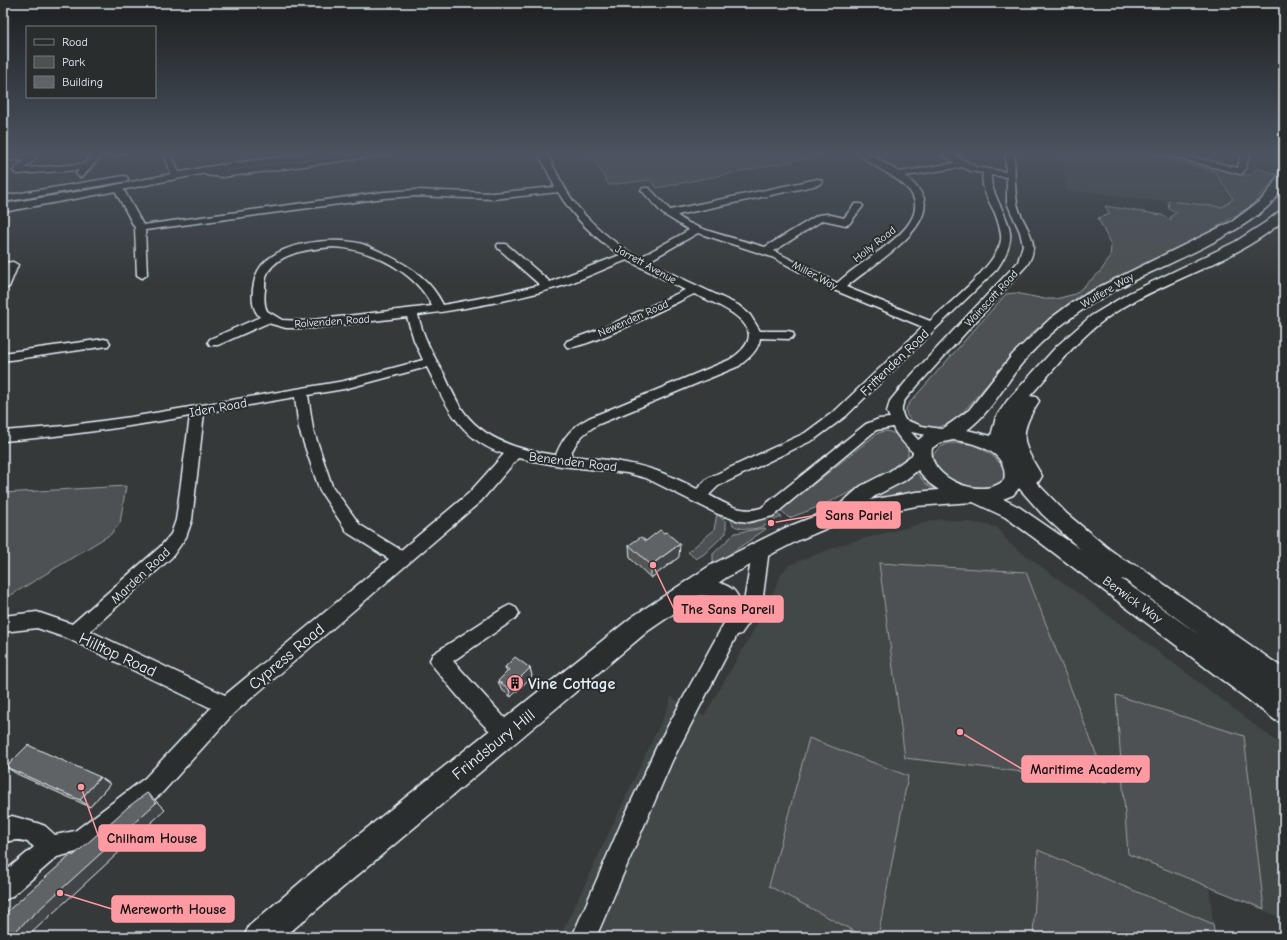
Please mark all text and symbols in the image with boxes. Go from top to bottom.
legend [26,26,156,98]
text: Road [62,35,88,49]
text: Park [62,55,85,69]
text: Building [62,75,103,89]
street label: Holly Road [850,223,899,265]
street label: Jarrett Avenue [613,242,679,287]
street label: Miller Way [790,258,840,293]
street label: Wainscott Road [962,267,1021,329]
street label: Wulfere Way [1079,270,1136,311]
street label: Newenden Road [596,297,671,340]
street label: Rolvenden Road [294,312,370,331]
street label: Frittenden Road [857,326,932,399]
street label: Iden Road [188,395,248,420]
street label: Benenden Road [528,449,618,474]
callout: Sans Pariel [817,502,900,528]
text: Sans Pariel [825,507,893,524]
street label: Marden Road [108,544,173,607]
street label: Berwick Way [1100,573,1166,626]
callout: The Sans Pareil [674,596,783,622]
text: The Sans Pareil [681,601,775,618]
street label: Cypress Road [245,620,328,693]
street label: Hilltop Road [76,629,159,681]
building icon: Vine Cottage [505,673,525,693]
place label: Vine Cottage [528,675,616,693]
street label: Frindsbury Hill [449,706,539,784]
callout: Maritime Academy [1022,756,1149,782]
text: Maritime Academy [1030,761,1142,778]
callout: Chilham House [99,825,205,851]
text: Chilham House [107,830,197,847]
callout: Mereworth House [112,896,234,922]
text: Mereworth House [120,901,226,918]

